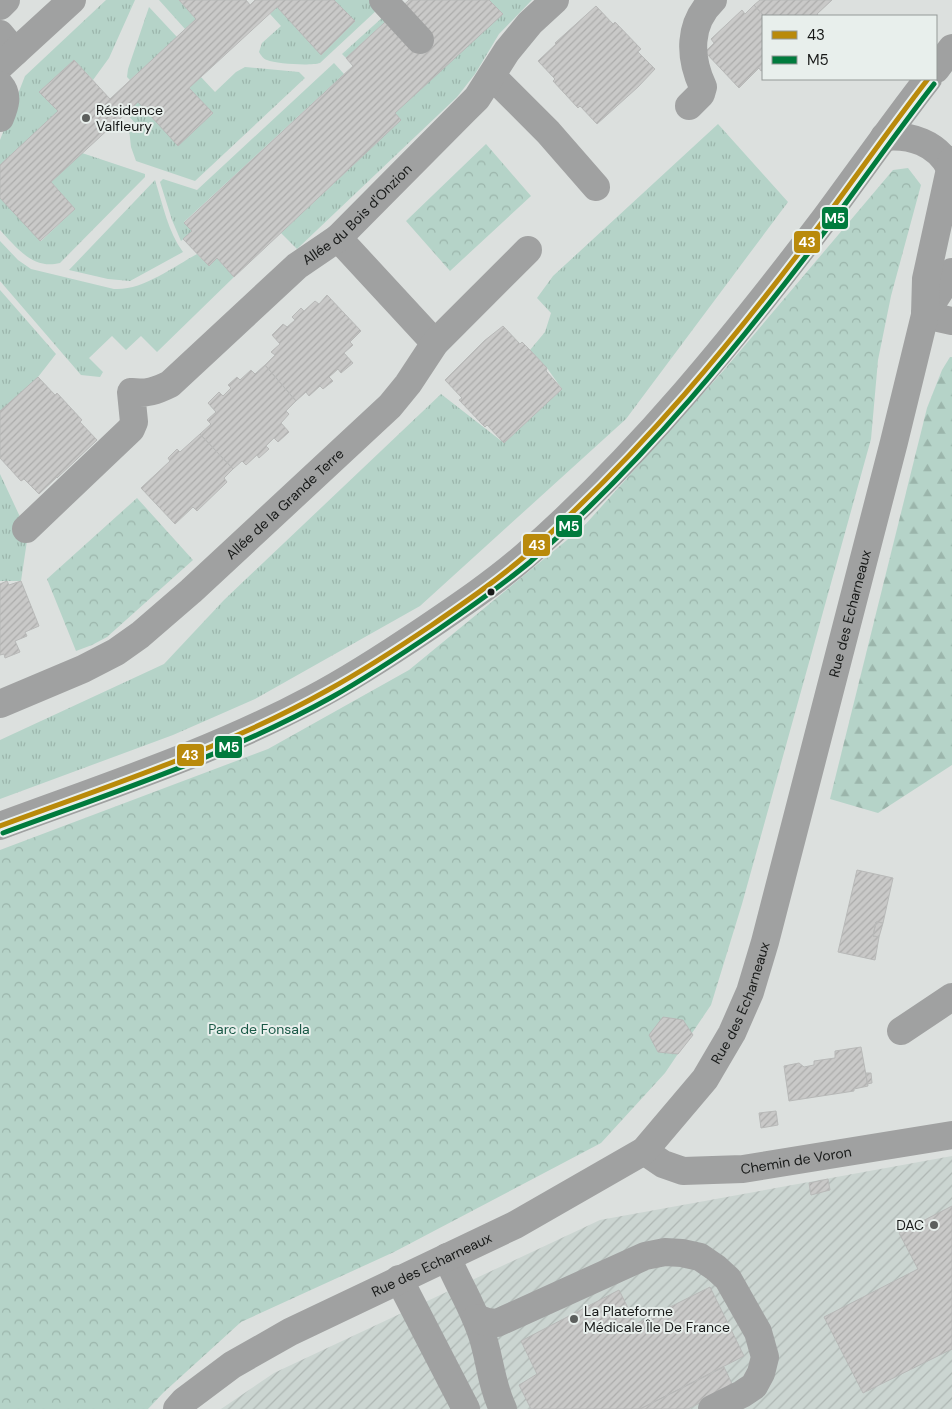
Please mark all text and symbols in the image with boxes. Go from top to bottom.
legend [762,15,937,80]
text: 43 [807,25,825,45]
text: M5 [807,50,829,70]
place label: Résidence Valfleury [96,101,163,135]
marker: Résidence Valfleury [80,112,92,124]
street label: Allée du Bois d'Onzion [299,160,416,269]
line badge: M5 [821,206,849,230]
text: M5 [824,209,846,227]
line badge: 43 [793,230,821,254]
text: 43 [798,233,816,251]
street label: Allée de la Grande Terre [222,445,348,563]
line badge: M5 [555,514,583,538]
text: M5 [558,517,580,535]
line badge: 43 [522,533,551,557]
text: 43 [528,536,546,554]
street label: Rue des Echarneaux [825,548,875,679]
unlabelled marker [486,587,496,597]
line badge: M5 [214,735,243,759]
text: M5 [218,738,240,756]
line badge: 43 [176,743,205,767]
text: 43 [181,746,199,764]
street label: Rue des Echarneaux [707,940,774,1067]
park label: Parc de Fonsala [208,1020,310,1038]
street label: Chemin de Voron [739,1142,853,1178]
place label: DAC [896,1216,924,1234]
marker: DAC [928,1219,940,1231]
street label: Rue des Echarneaux [368,1228,495,1301]
place label: La Plateforme Médicale Île De France [584,1302,730,1336]
marker: La Plateforme Médicale Île De France [568,1313,580,1325]

